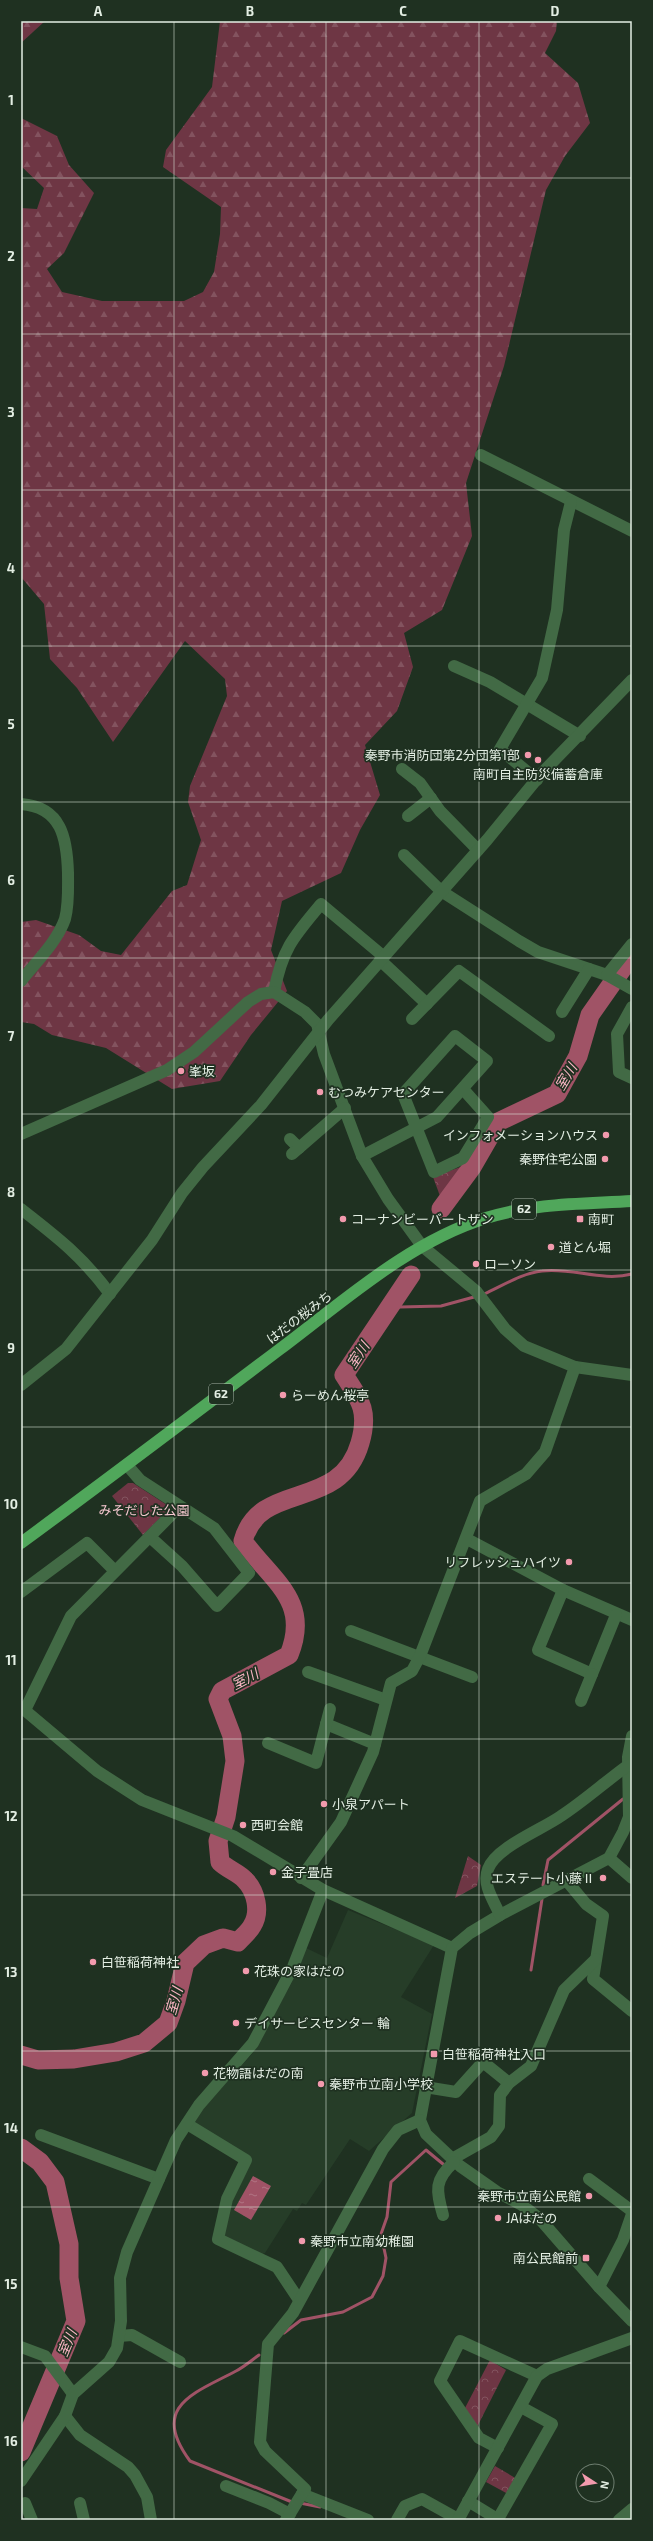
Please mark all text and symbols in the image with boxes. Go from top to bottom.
text: A [94,3,103,19]
text: B [246,3,254,19]
text: C [399,3,407,19]
text: D [551,3,560,19]
text: 1 [8,92,14,108]
text: 2 [7,248,15,264]
text: 3 [7,404,15,420]
text: 4 [7,560,15,576]
text: 5 [7,716,15,732]
place label: 秦野市消防団第2分団第1部 [365,747,520,763]
marker: 秦野市消防団第2分団第1部 [523,750,533,760]
marker: 南町自主防災備蓄倉庫 [533,755,543,765]
place label: 南町自主防災備蓄倉庫 [473,766,603,782]
text: 6 [7,872,15,888]
text: 7 [8,1028,15,1044]
water label: 室川 [551,1059,581,1093]
place label: 峯坂 [189,1063,215,1079]
marker: 峯坂 [176,1066,186,1076]
place label: むつみケアセンター [328,1084,445,1100]
marker: むつみケアセンター [315,1087,325,1097]
place label: インフォメーションハウス [443,1127,598,1143]
marker: インフォメーションハウス [601,1130,611,1140]
place label: 秦野住宅公園 [519,1151,597,1167]
marker: 秦野住宅公園 [600,1154,610,1164]
text: 8 [7,1184,15,1200]
road number: 62 [512,1199,536,1219]
place label: コーナンビーバートザン [351,1211,494,1227]
place label: 南町 [588,1211,614,1227]
marker: コーナンビーバートザン [338,1214,348,1224]
marker: 南町 [575,1214,585,1224]
place label: 道とん堀 [559,1239,611,1255]
marker: 道とん堀 [546,1242,556,1252]
place label: ローソン [484,1256,536,1272]
marker: ローソン [471,1259,481,1269]
street label: はだの桜みち [263,1287,335,1347]
water label: 室川 [343,1337,373,1371]
text: 9 [7,1340,15,1356]
road number: 62 [209,1384,233,1404]
place label: らーめん桜亭 [291,1387,369,1403]
marker: らーめん桜亭 [278,1390,288,1400]
text: 10 [4,1496,18,1512]
park label: みそだした公園 [98,1502,190,1518]
place label: リフレッシュハイツ [444,1554,561,1570]
marker: リフレッシュハイツ [564,1557,574,1567]
text: 11 [5,1652,17,1668]
water label: 室川 [228,1664,263,1693]
place label: 小泉アパート [332,1796,410,1812]
marker: 小泉アパート [319,1799,329,1809]
text: 12 [4,1808,18,1824]
place label: 西町会館 [251,1817,303,1833]
marker: 西町会館 [238,1820,248,1830]
place label: 金子畳店 [281,1864,333,1880]
marker: 金子畳店 [268,1867,278,1877]
place label: エステート小藤Ⅱ [491,1870,595,1886]
marker: エステート小藤Ⅱ [598,1873,608,1883]
place label: 白笹稲荷神社 [101,1954,179,1970]
marker: 白笹稲荷神社 [88,1957,98,1967]
place label: 花珠の家はだの [254,1963,345,1979]
text: 13 [5,1964,18,1980]
marker: 花珠の家はだの [241,1966,251,1976]
water label: 室川 [161,1983,186,2017]
place label: デイサービスセンター 輪 [244,2015,390,2031]
marker: デイサービスセンター 輪 [231,2018,241,2028]
place label: 白笹稲荷神社入口 [442,2046,546,2062]
marker: 白笹稲荷神社入口 [429,2049,439,2059]
place label: 花物語はだの南 [213,2065,304,2081]
marker: 花物語はだの南 [200,2068,210,2078]
place label: 秦野市立南小学校 [329,2076,433,2092]
marker: 秦野市立南小学校 [316,2079,326,2089]
text: 14 [4,2120,18,2136]
place label: 秦野市立南公民館 [477,2188,581,2204]
marker: 秦野市立南公民館 [584,2191,594,2201]
place label: JAはだの [506,2210,557,2226]
marker: JAはだの [493,2213,503,2223]
place label: 秦野市立南幼稚園 [310,2233,414,2249]
marker: 秦野市立南幼稚園 [297,2236,307,2246]
place label: 南公民館前 [513,2250,578,2266]
marker: 南公民館前 [581,2253,591,2263]
text: 15 [5,2276,17,2292]
water label: 室川 [53,2325,81,2359]
text: 16 [4,2433,18,2449]
north arrow [575,2463,615,2503]
text: N [598,2480,612,2490]

